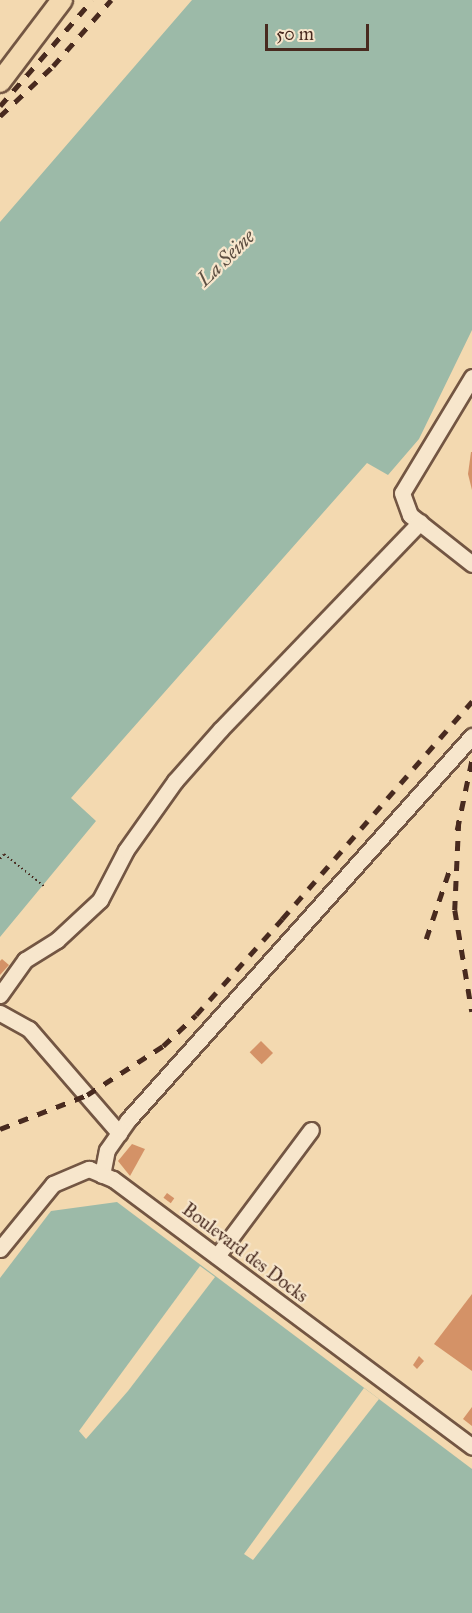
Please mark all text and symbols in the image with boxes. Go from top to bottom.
scale bar [268,12,372,50]
text: 50 m [276,23,314,45]
water label: La Seine [192,225,260,291]
street label: Boulevard des Docks [178,1199,312,1307]

